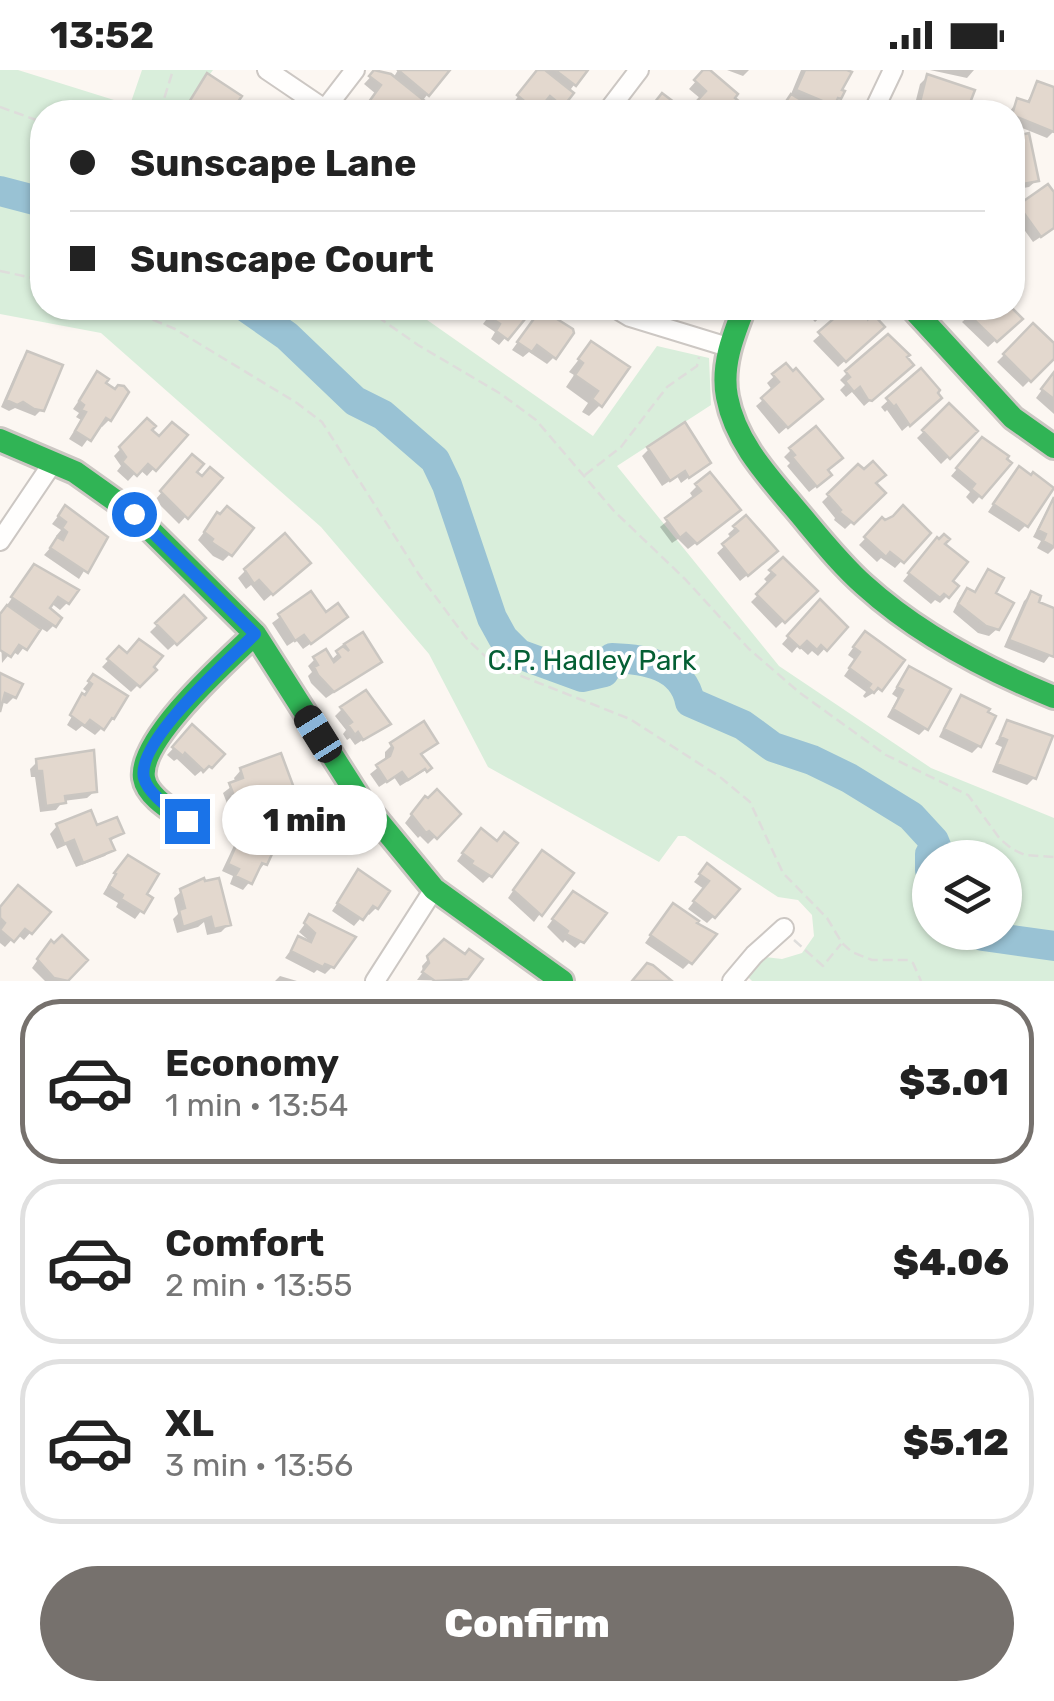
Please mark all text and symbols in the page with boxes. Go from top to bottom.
text: 13:52 [50,12,154,58]
text: Sunscape Lane [130,140,417,186]
text: Sunscape Court [130,236,434,282]
route start [112,492,157,537]
park label: C.P. Hadley Park [488,644,697,677]
car [289,701,347,767]
callout: 1 min [222,786,387,856]
route end [165,799,210,844]
text: 1 min [263,801,346,839]
map controls [912,840,1022,950]
button: layers [912,840,1022,950]
icon: car [45,1037,135,1127]
text: Economy [165,1040,339,1086]
text: $3.01 [899,1059,1009,1105]
text: 1 min · 13:54 [165,1086,348,1124]
icon: car [45,1217,135,1307]
text: Comfort [165,1220,324,1266]
text: $4.06 [893,1239,1009,1285]
text: 2 min · 13:55 [165,1266,353,1304]
icon: car [45,1397,135,1487]
text: XL [165,1400,214,1446]
text: $5.12 [903,1419,1009,1465]
text: 3 min · 13:56 [165,1446,353,1484]
button: Confirm [40,1566,1014,1681]

